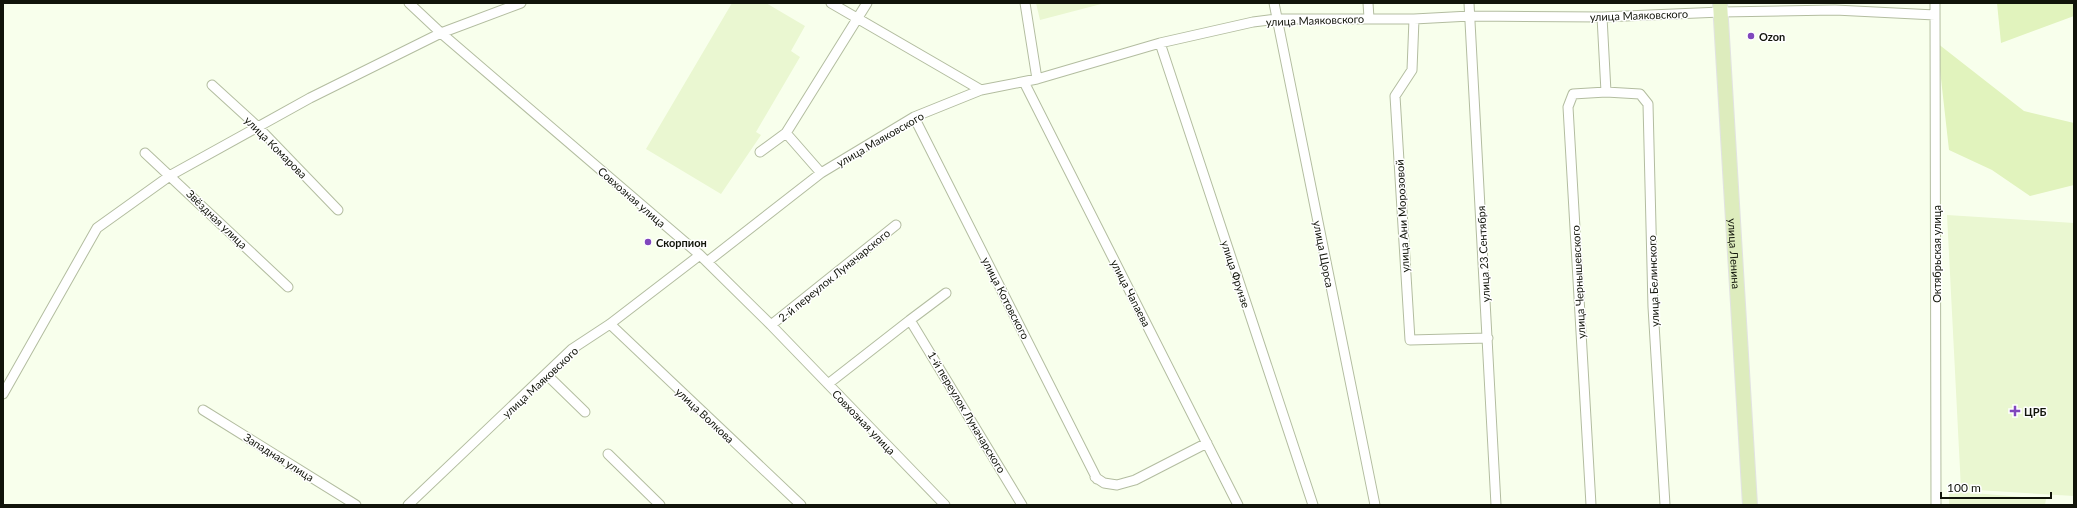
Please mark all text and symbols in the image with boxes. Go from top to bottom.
street label: улица Маяковского [1590,7,1688,23]
street label: улица Маяковского [1266,12,1364,28]
place label: Ozon [1759,30,1785,43]
marker: Ozon [1746,31,1756,41]
street label: улица Маяковского [834,109,926,169]
street label: улица Комарова [242,113,310,181]
street label: улица Ани Морозовой [1393,159,1411,273]
street label: Совхозная улица [596,164,668,230]
street label: Звёздная улица [184,187,250,251]
street label: Октябрьская улица [1930,205,1943,303]
street label: улица 23 Сентября [1474,206,1492,302]
street label: улица Ленина [1726,218,1744,289]
street label: улица Щорса [1311,219,1337,289]
street label: улица Чернышевского [1569,225,1587,339]
street label: 2-й переулок Луначарского [776,226,892,324]
street label: улица Белинского [1645,235,1661,327]
place label: Скорпион [656,236,707,249]
marker: Скорпион [643,237,653,247]
street label: улица Фрунзе [1219,239,1253,309]
street label: улица Котовского [980,255,1032,341]
street label: улица Чапаева [1108,257,1154,329]
street label: улица Маяковского [500,344,580,420]
street label: 1-й переулок Луначарского [925,349,1009,475]
street label: улица Волкова [673,385,737,445]
street label: Совхозная улица [830,387,898,457]
marker: ЦРБ [2009,405,2021,417]
place label: ЦРБ [2024,405,2047,418]
street label: Западная улица [242,430,316,484]
scale bar [1941,474,2051,500]
text: 100 m [1947,480,1981,495]

